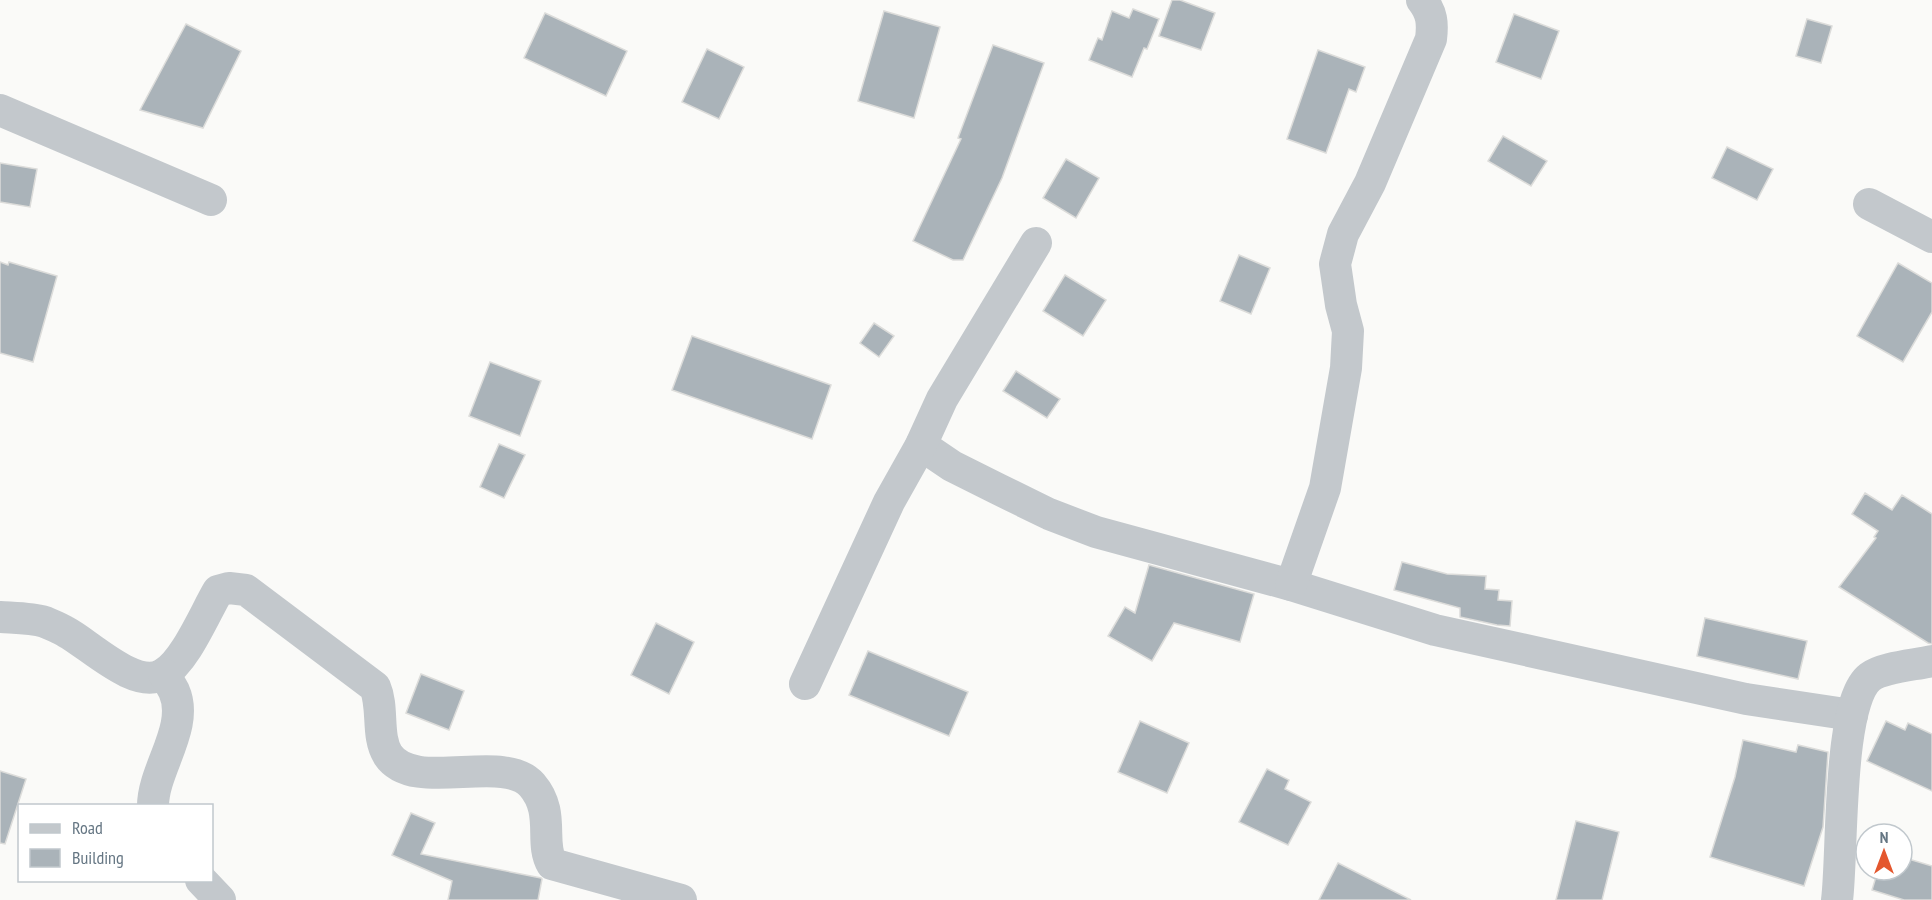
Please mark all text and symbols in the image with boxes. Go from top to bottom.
legend [18,804,213,882]
text: Road [72,816,103,839]
north arrow [1854,822,1914,882]
text: N [1880,827,1888,847]
text: Building [72,846,124,869]

